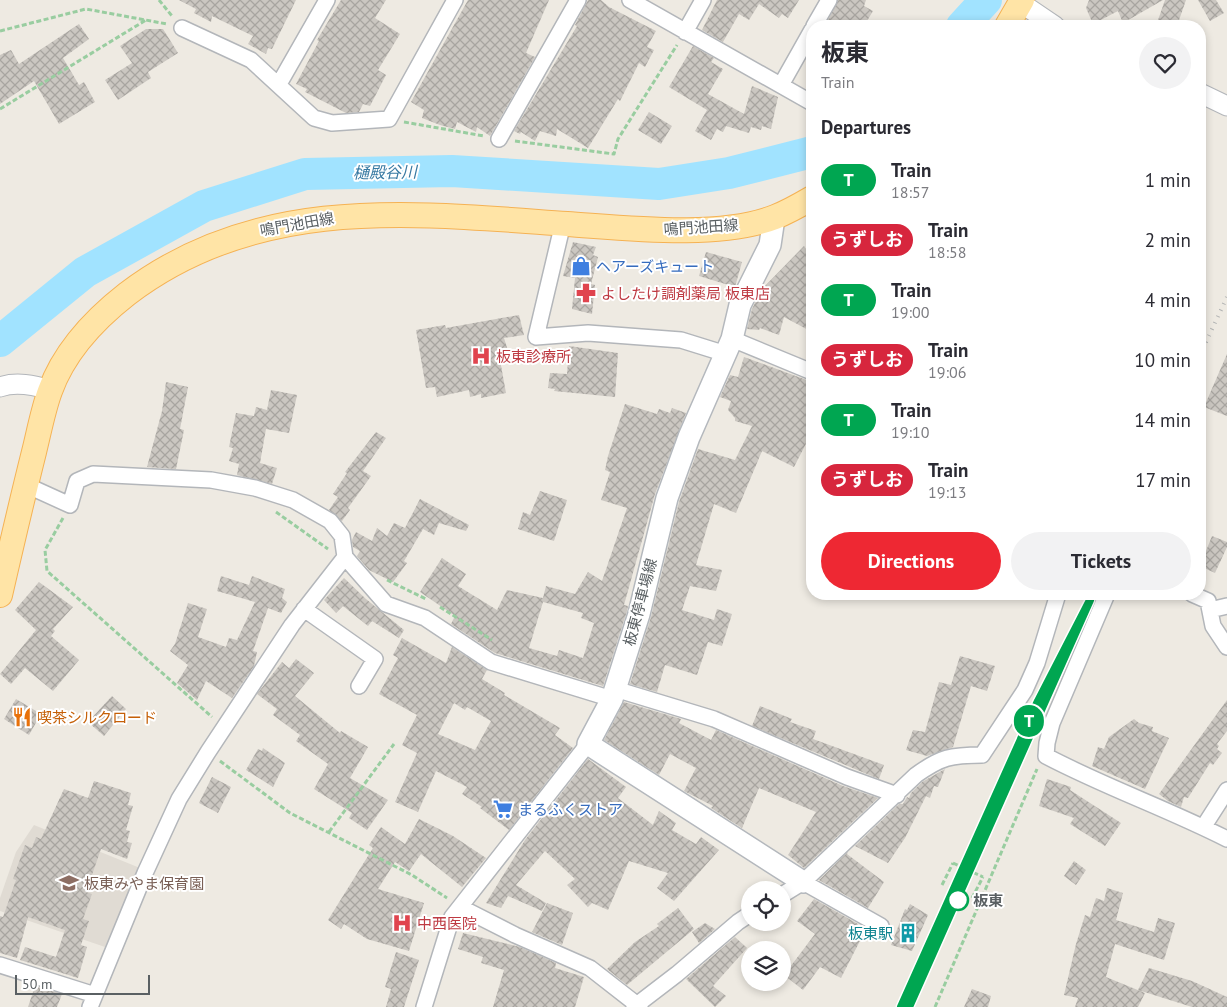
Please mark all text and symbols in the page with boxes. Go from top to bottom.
text: 板東 [821,37,869,68]
button: heart [1139,37,1191,89]
text: Train [821,72,855,92]
text: Departures [821,115,911,139]
text: Train [891,158,931,182]
water label: 樋殿谷川 [353,161,419,183]
text: T [843,168,854,191]
text: 1 min [1145,168,1191,192]
text: 18:57 [891,182,929,202]
street label: 鳴門池田線 [258,208,336,240]
street label: 鳴門池田線 [663,215,739,239]
text: Train [928,218,968,242]
text: うずしお [831,228,903,251]
text: 2 min [1145,228,1191,252]
text: 18:58 [928,242,966,262]
shop icon: ヘアーズキュート [570,255,592,277]
place label: ヘアーズキュート [596,257,714,276]
text: Train [891,278,931,302]
pharmacy icon: よしたけ調剤薬局 板東店 [575,282,597,304]
place label: よしたけ調剤薬局 板東店 [601,284,770,303]
text: T [843,288,854,311]
text: 4 min [1145,288,1191,312]
text: 19:00 [891,302,929,322]
text: Train [928,338,968,362]
hospital icon: 板東診療所 [470,345,492,367]
place label: 板東診療所 [496,347,571,366]
text: うずしお [831,348,903,371]
text: 10 min [1134,348,1191,372]
text: 19:06 [928,362,966,382]
text: Train [891,398,931,422]
text: T [843,408,854,431]
text: 14 min [1134,408,1191,432]
text: 19:10 [891,422,929,442]
text: Train [928,458,968,482]
text: うずしお [831,468,903,491]
text: 17 min [1135,468,1191,492]
text: 19:13 [928,482,966,502]
button: Directions [821,532,1001,590]
button: Tickets [1011,532,1191,590]
street label: 板東停車場線 [619,556,661,648]
line badge: T [1013,705,1045,737]
restaurant icon: 喫茶シルクロード [11,706,33,728]
place label: 喫茶シルクロード [37,708,157,727]
text: T [1024,709,1034,732]
supermarket icon: まるふくストア [492,798,514,820]
place label: まるふくストア [518,800,623,819]
school or university icon: 板東みやま保育園 [58,872,80,894]
place label: 板東みやま保育園 [84,874,204,893]
map controls [741,881,791,991]
button: locate [741,881,791,931]
marker: 板東 [947,889,969,911]
place label: 板東 [973,891,1003,910]
hospital icon: 中西医院 [391,912,413,934]
place label: 中西医院 [417,914,477,933]
building icon: 板東駅 [897,922,919,944]
place label: 板東駅 [848,924,893,943]
button: layers [741,941,791,991]
scale bar [15,972,150,995]
text: 50 m [22,975,52,993]

